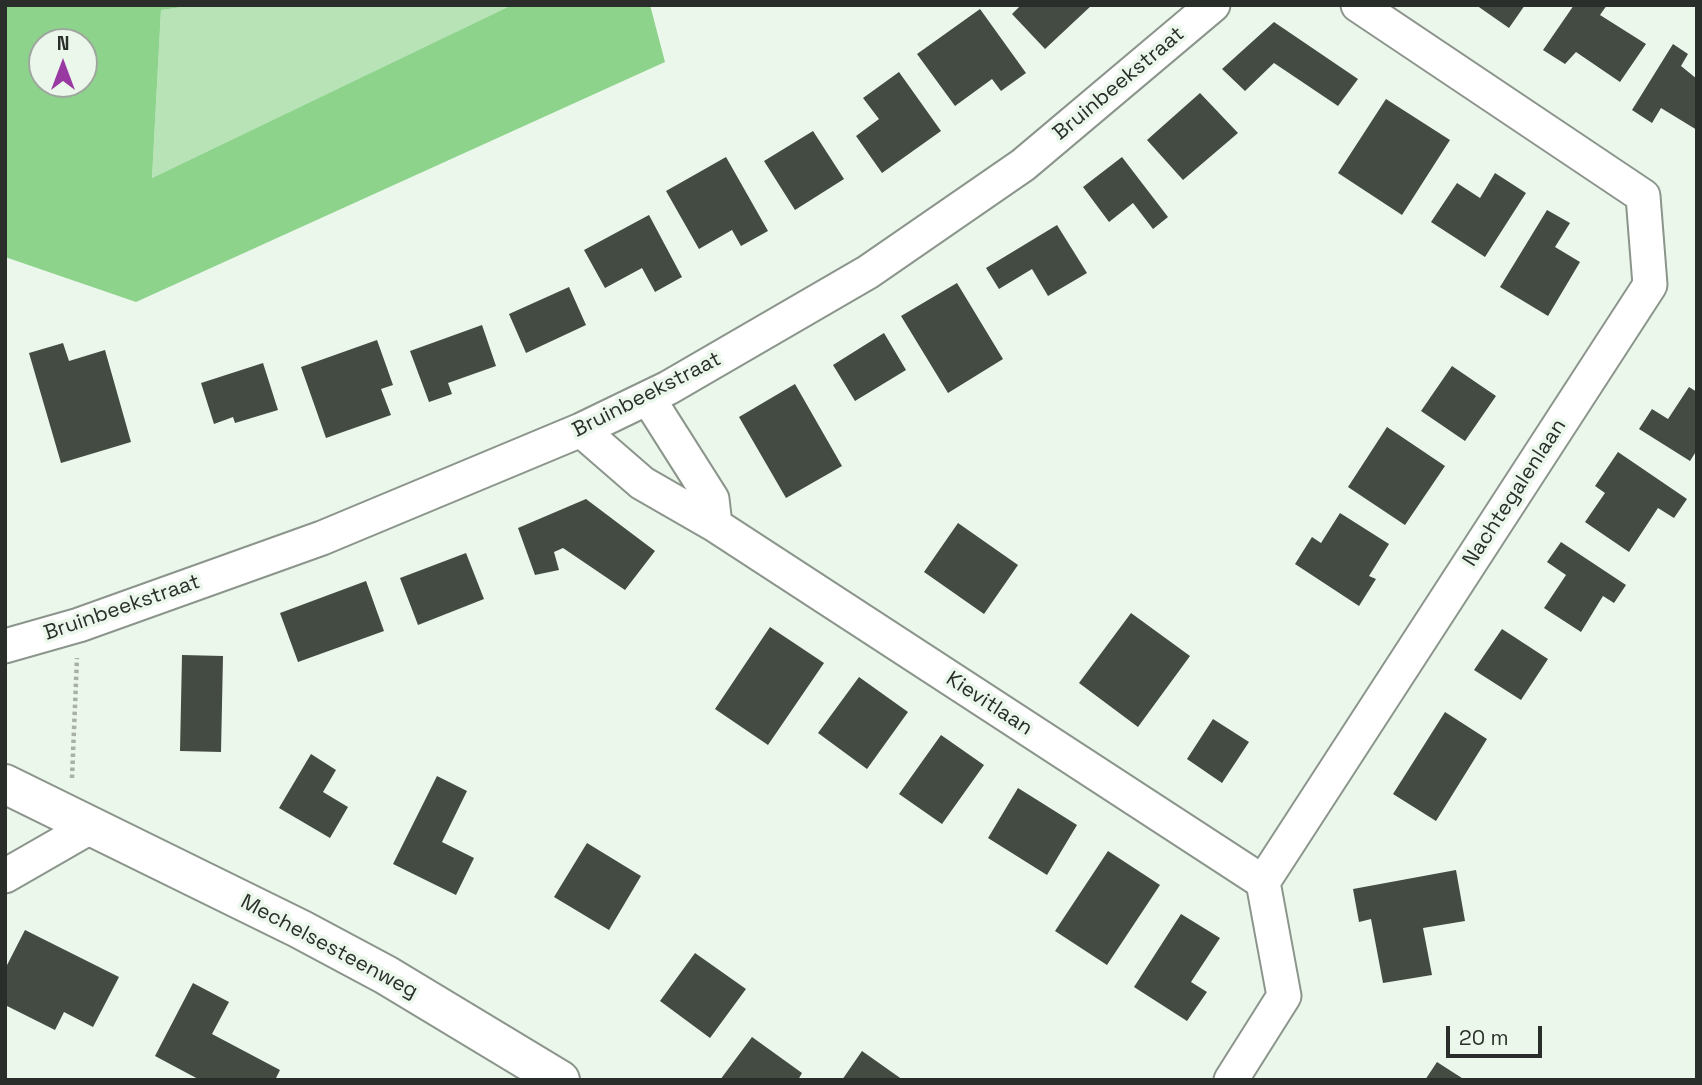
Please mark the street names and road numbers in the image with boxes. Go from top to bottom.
street label: Bruinbeekstraat [1048,22,1190,146]
street label: Bruinbeekstraat [569,347,725,443]
street label: Nachtegalenlaan [1458,415,1572,571]
street label: Bruinbeekstraat [41,570,203,646]
street label: Kievitlaan [941,667,1037,741]
street label: Mechelsesteenweg [236,890,422,1004]

